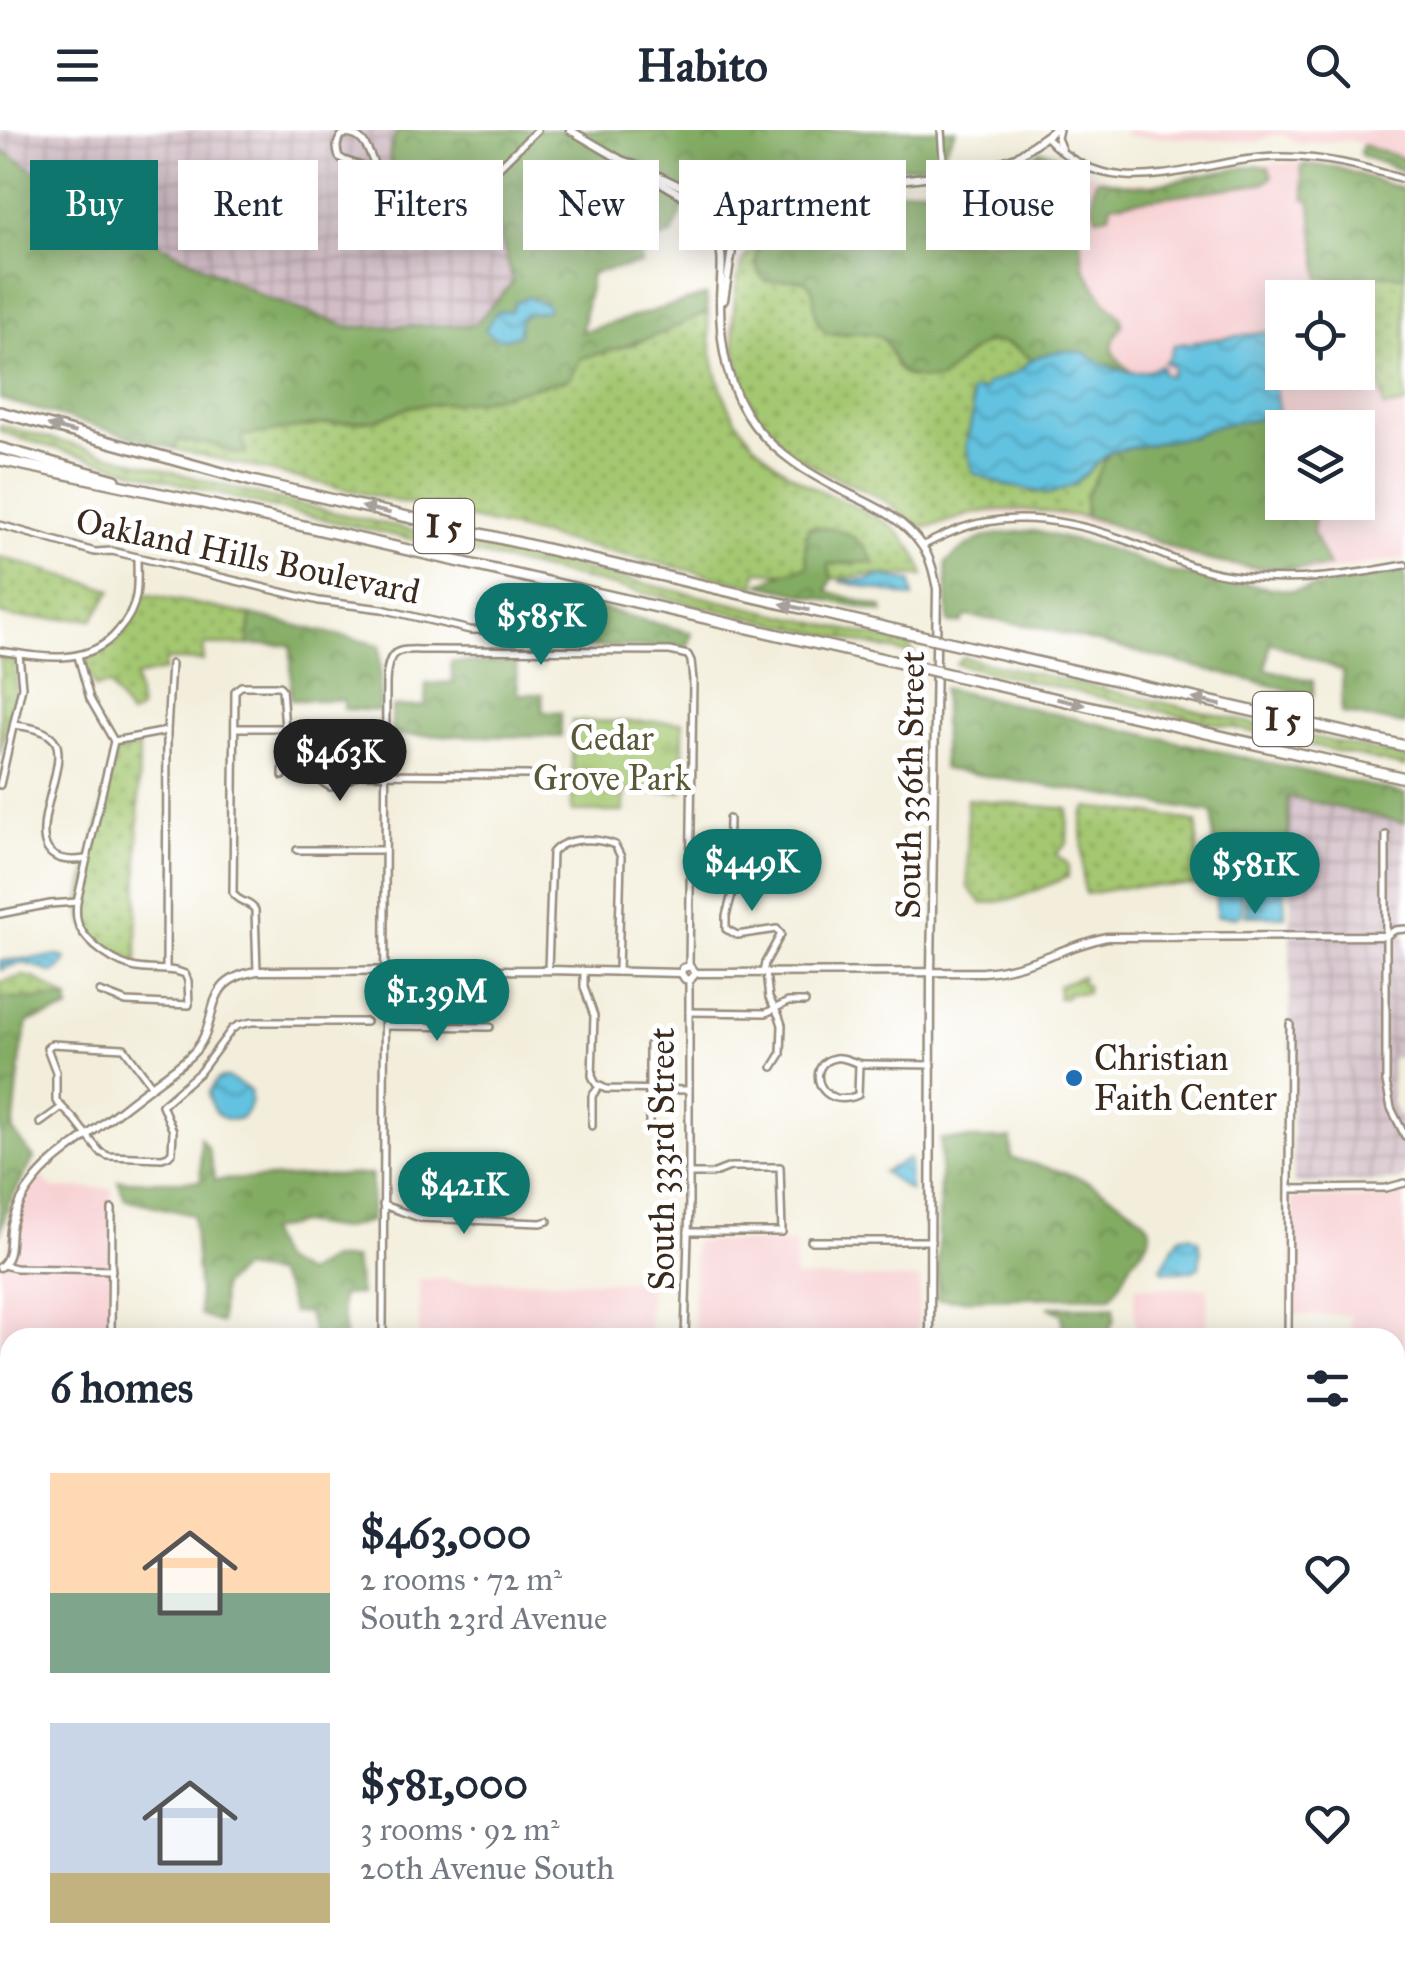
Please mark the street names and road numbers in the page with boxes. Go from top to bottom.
street label: Oakland Hills Boulevard [72,499,424,614]
road number: I 5 [414,499,474,553]
street label: South 336th Street [887,650,934,920]
road number: I 5 [1253,692,1313,746]
street label: South 333rd Street [641,1027,684,1291]

